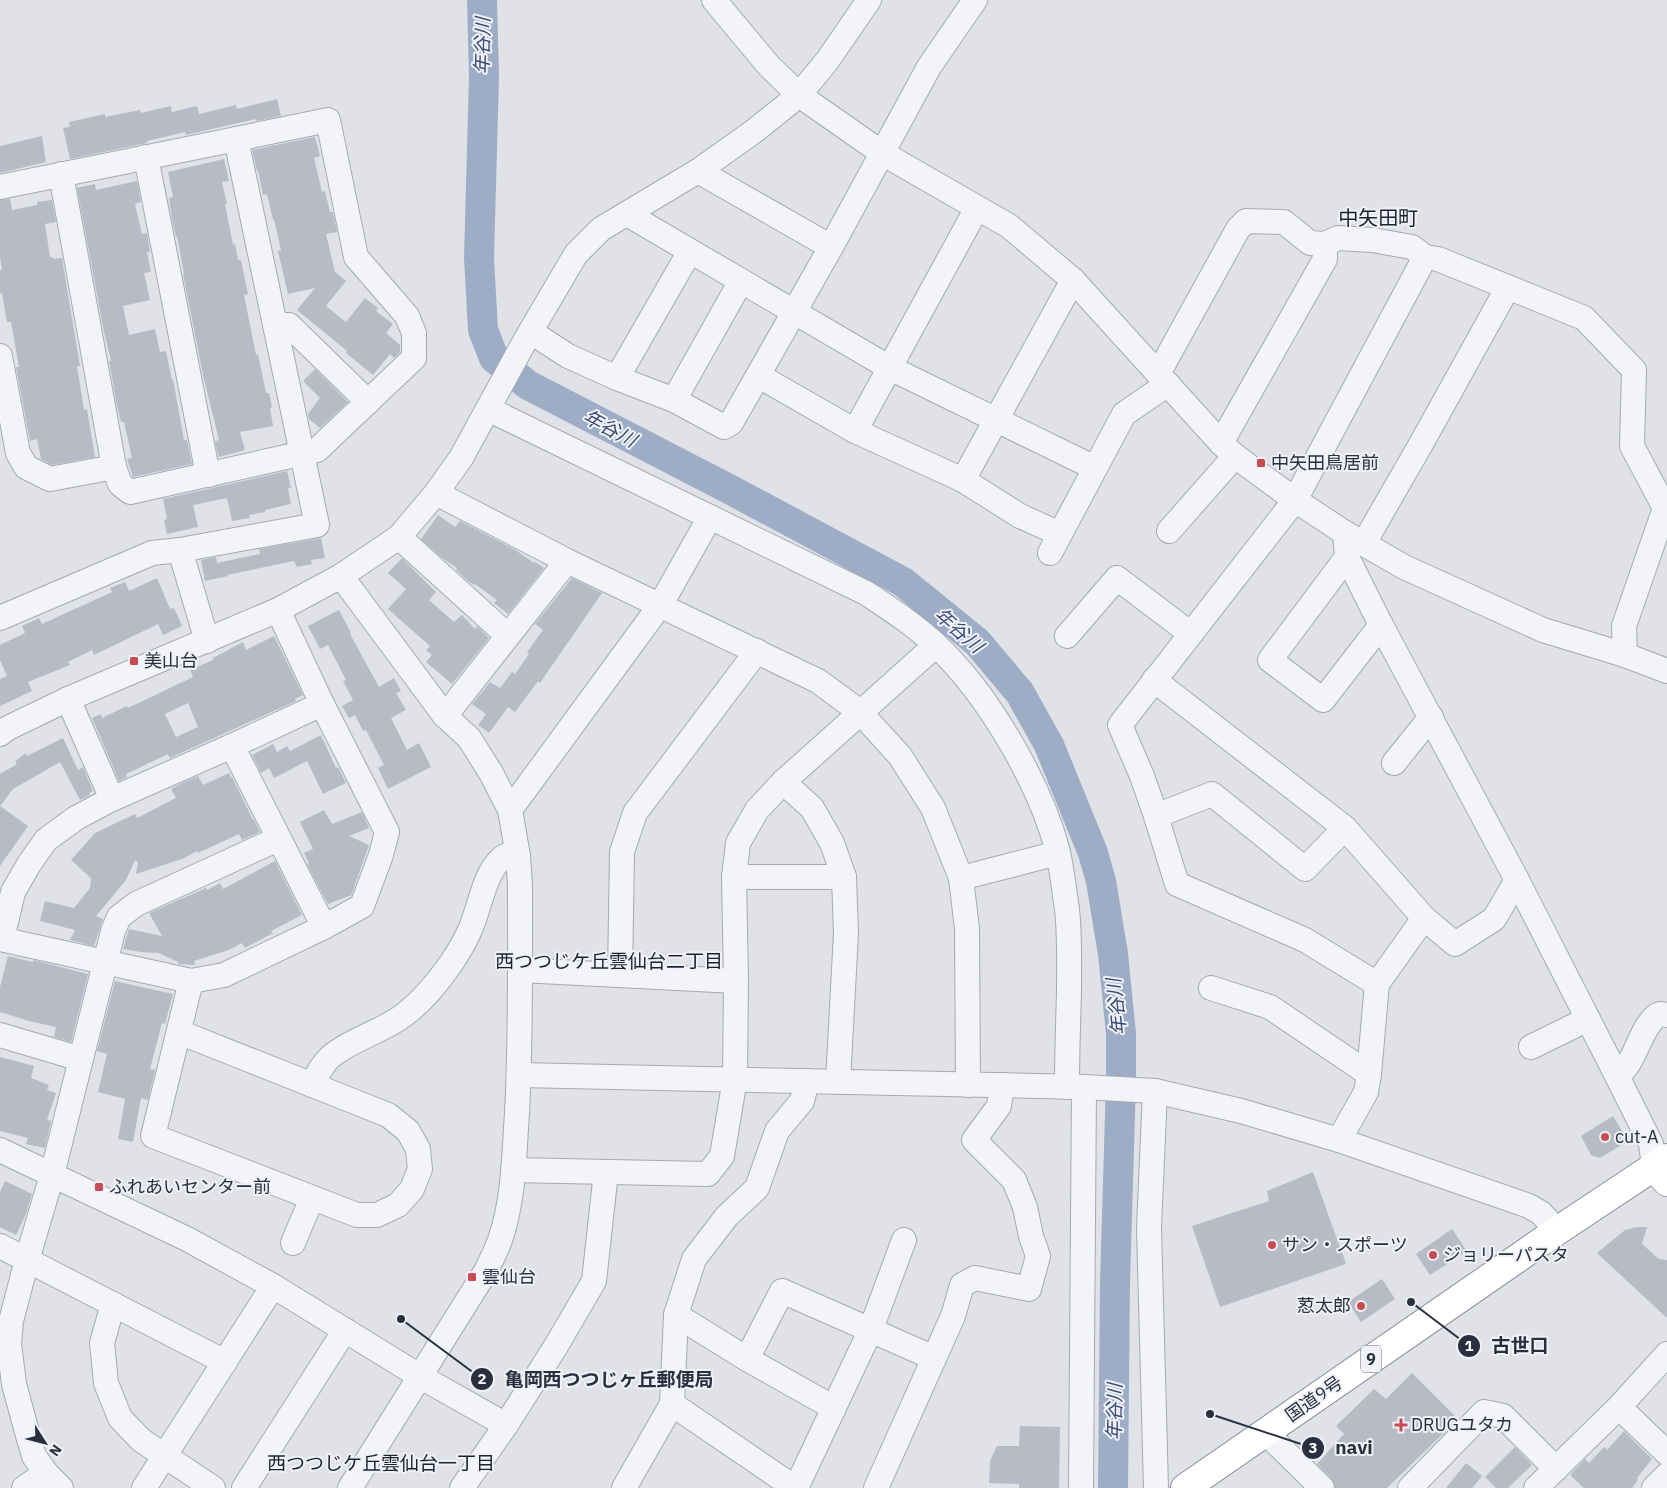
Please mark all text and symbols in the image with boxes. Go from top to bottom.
water label: 年谷川 [470,15,495,75]
district label: 中矢田町 [1338,204,1418,231]
water label: 年谷川 [579,404,643,453]
place label: 中矢田鳥居前 [1271,451,1379,474]
marker: 中矢田鳥居前 [1255,457,1267,469]
water label: 年谷川 [930,602,990,659]
place label: 美山台 [144,649,198,672]
marker: 美山台 [128,655,140,667]
district label: 西つつじケ丘雲仙台二丁目 [495,949,723,973]
water label: 年谷川 [1101,975,1131,1037]
place label: cut-A [1615,1125,1659,1148]
marker: cut-A [1599,1131,1611,1143]
place label: ふれあいセンター前 [109,1175,271,1198]
marker: ふれあいセンター前 [93,1181,105,1193]
place label: サン・スポーツ [1282,1233,1408,1256]
marker: サン・スポーツ [1266,1239,1278,1251]
place label: ジョリーパスタ [1443,1243,1569,1266]
marker: ジョリーパスタ [1427,1249,1439,1261]
place label: 雲仙台 [482,1265,536,1288]
marker: 雲仙台 [466,1271,478,1283]
place label: 荵太郎 [1297,1294,1351,1317]
marker: 荵太郎 [1355,1300,1367,1312]
callout: 古世口 [1456,1329,1558,1363]
text: 古世口 [1491,1333,1549,1357]
text: 1 [1464,1336,1474,1355]
road number: 9 [1361,1346,1381,1372]
callout: 亀岡西つつじヶ丘郵便局 [470,1362,724,1396]
text: 亀岡西つつじヶ丘郵便局 [504,1367,714,1391]
text: 2 [477,1369,487,1388]
street label: 国道9号 [1281,1371,1347,1427]
water label: 年谷川 [1102,1381,1127,1441]
place label: DRUGユタカ [1411,1413,1513,1436]
north arrow [20,1418,70,1468]
marker: DRUGユタカ [1395,1419,1407,1431]
callout: navi [1300,1431,1383,1465]
text: navi [1335,1435,1373,1459]
text: 3 [1308,1438,1318,1457]
text: N [45,1441,66,1460]
district label: 西つつじケ丘雲仙台一丁目 [267,1451,495,1475]

